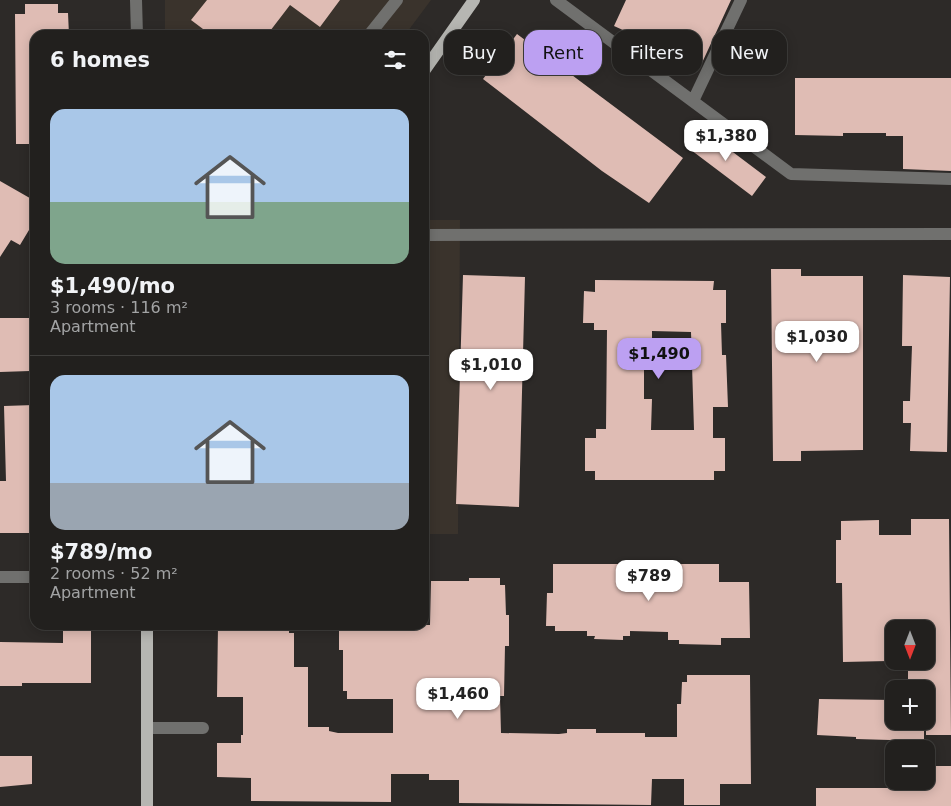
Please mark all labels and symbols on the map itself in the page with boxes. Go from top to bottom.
pin: $1,380 [685,120,767,162]
pin: $1,030 [776,320,858,363]
pin: $1,490 [618,338,700,380]
pin: $1,010 [450,348,532,391]
pin: $789 [619,560,679,602]
north arrow [885,620,935,670]
pin: $1,460 [417,678,499,720]

